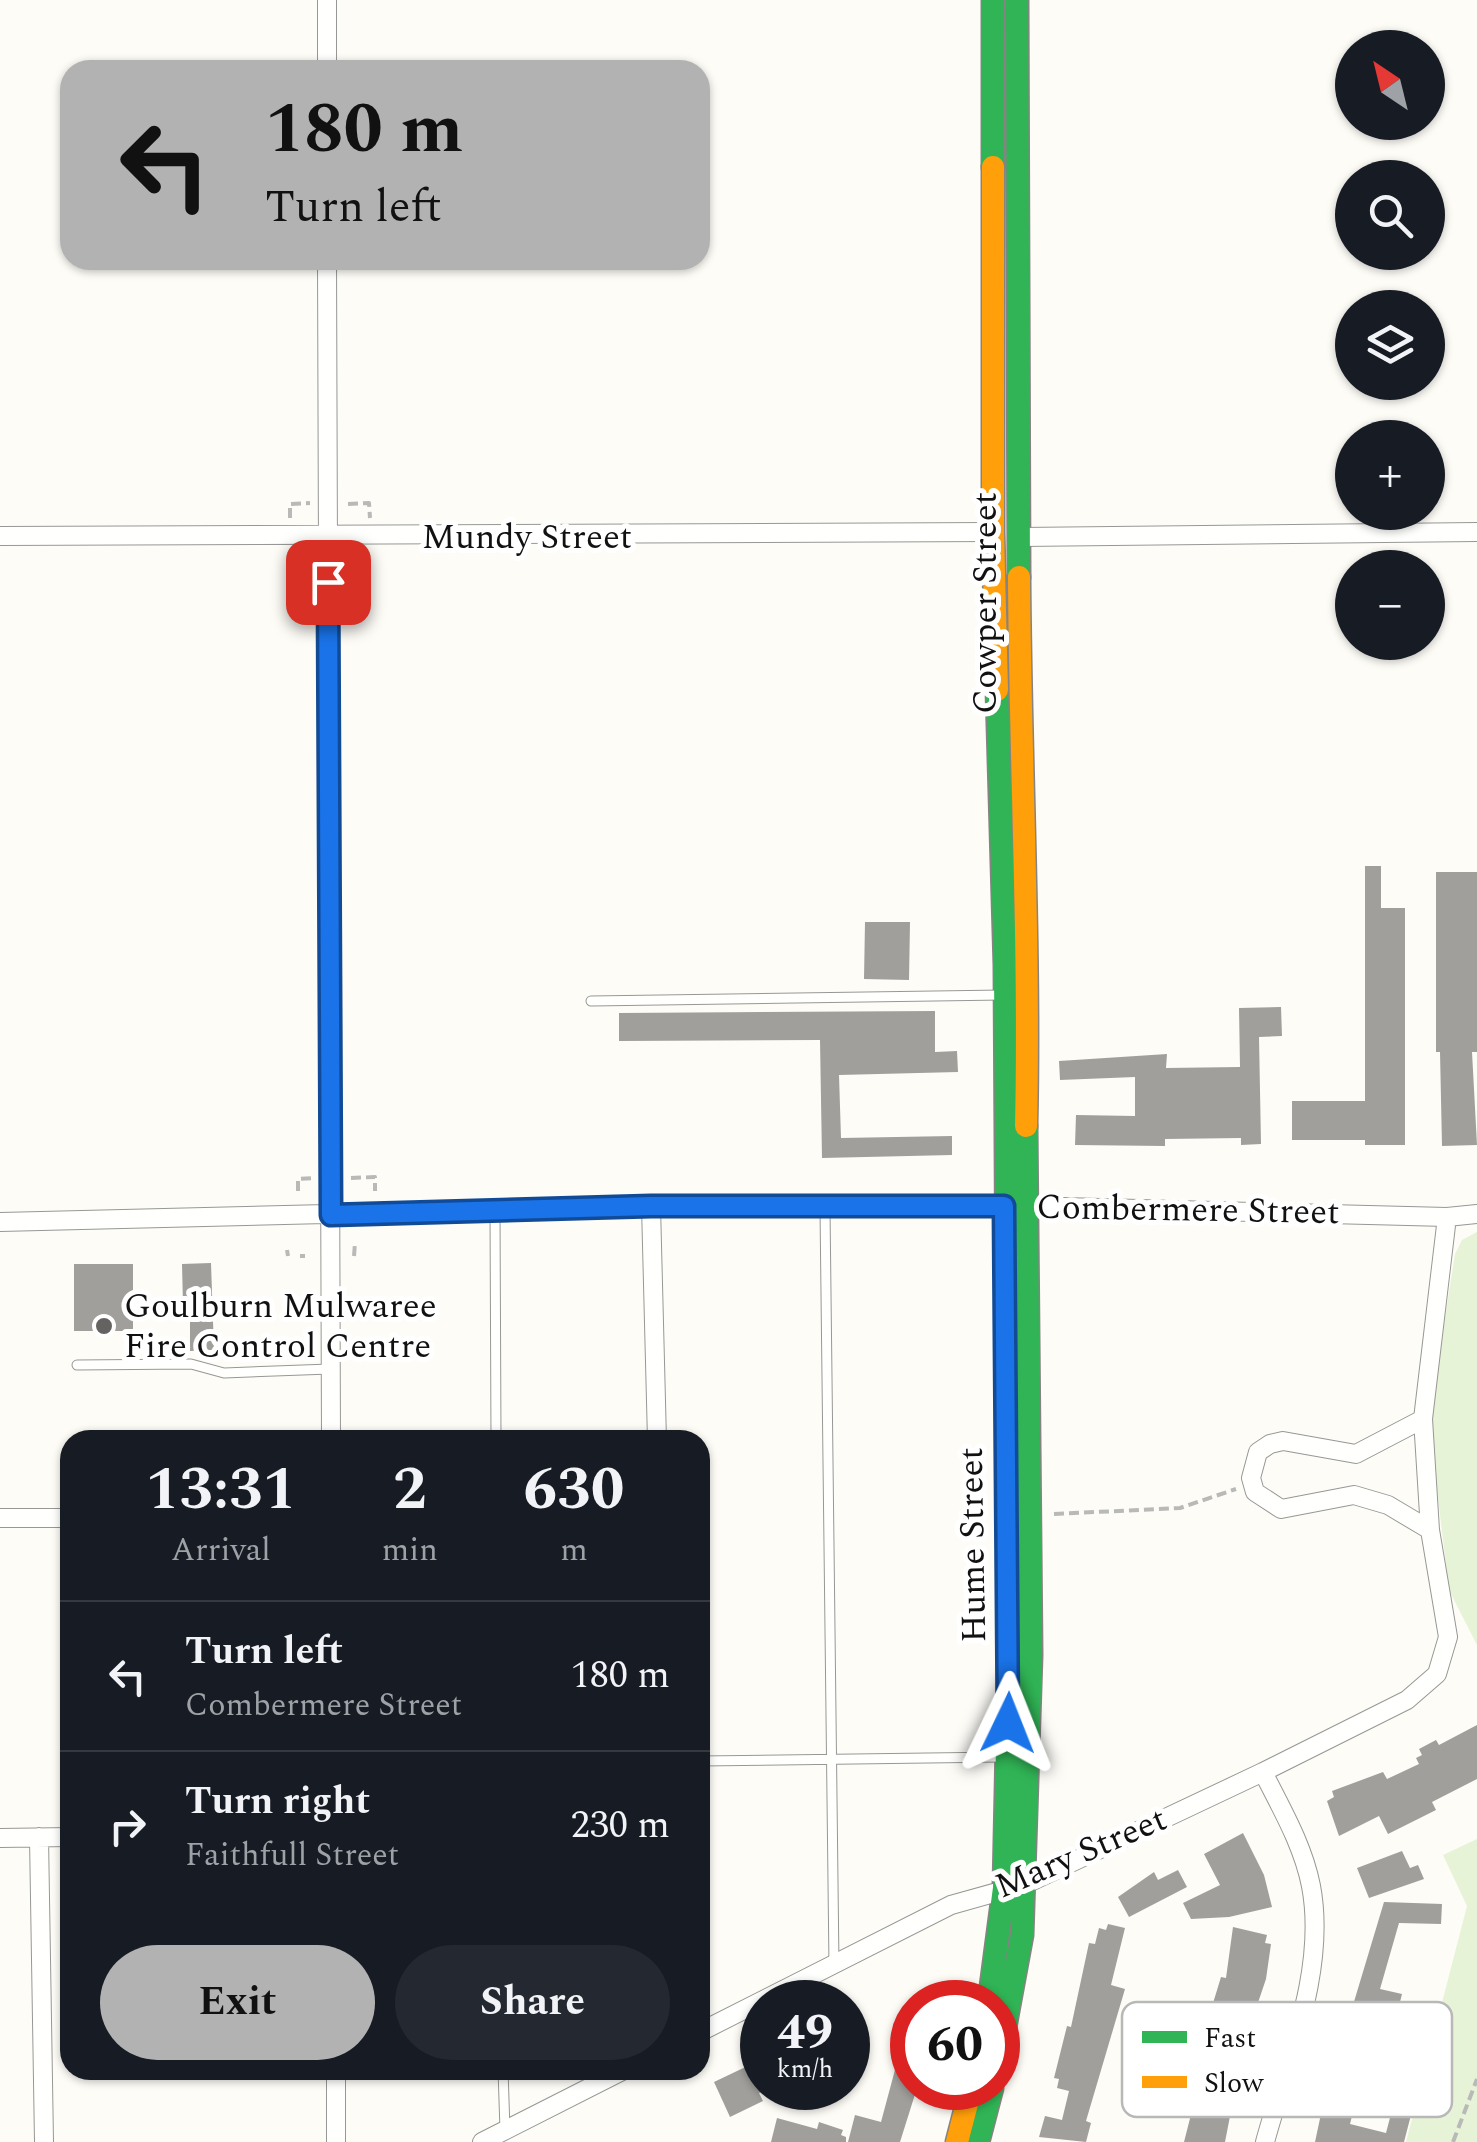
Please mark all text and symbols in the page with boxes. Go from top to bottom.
north arrow [1335,30,1445,140]
map controls [1335,30,1445,660]
text: 180 m [265,77,463,183]
icon: left [100,100,230,230]
button: search [1335,160,1445,270]
text: Turn left [265,173,442,242]
button: layers [1335,290,1445,400]
button: + [1335,420,1445,530]
street label: Cowper Street [959,492,1012,714]
street label: Mundy Street [422,511,632,564]
pin [286,540,371,625]
button: − [1335,550,1445,660]
icon: arrive [301,555,356,610]
street label: Combermere Street [1036,1181,1340,1239]
place label: Goulburn Mulwaree Fire Control Centre [124,1280,437,1373]
marker: Goulburn Mulwaree Fire Control Centre [93,1315,115,1337]
text: 13:31 [146,1444,296,1536]
text: 2 [393,1444,427,1536]
text: 630 [523,1444,624,1536]
street label: Hume Street [945,1447,1001,1643]
text: Arrival [171,1526,271,1575]
text: min [382,1526,438,1575]
text: m [560,1526,588,1575]
text: Turn left [185,1623,343,1681]
text: 180 m [571,1647,670,1705]
icon: left [100,1649,155,1704]
position arrow [956,1671,1060,1775]
text: Combermere Street [185,1681,462,1730]
text: Turn right [185,1773,370,1831]
street label: Mary Street [987,1793,1175,1913]
text: 230 m [571,1797,670,1855]
icon: right [100,1799,155,1854]
text: Faithfull Street [185,1831,399,1880]
button: Exit [100,1945,375,2060]
button: Share [395,1945,670,2060]
speed limit sign: 60 [890,1980,1020,2110]
text: 49 [777,1995,833,2071]
legend [1122,2002,1452,2117]
text: Fast [1204,2017,1256,2060]
text: km/h [777,2051,833,2089]
text: Slow [1204,2062,1264,2105]

